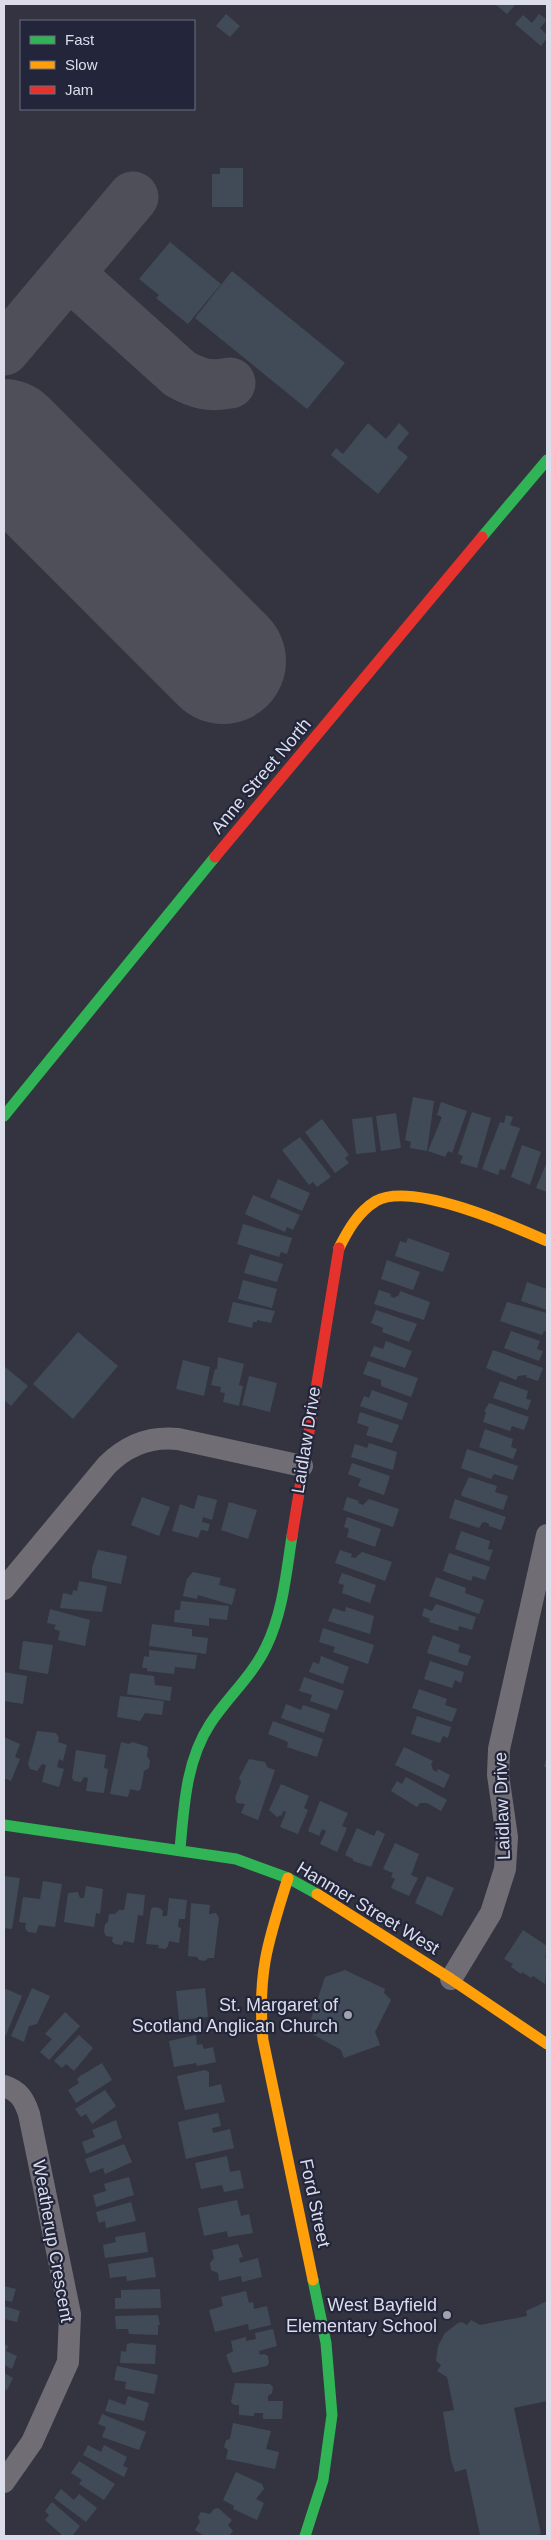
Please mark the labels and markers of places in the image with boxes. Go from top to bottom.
place label: St. Margaret of Scotland Anglican Church [132,1995,339,2036]
marker: St. Margaret of Scotland Anglican Church [342,2009,354,2021]
place label: West Bayfield Elementary School [286,2295,437,2336]
marker: West Bayfield Elementary School [441,2309,453,2321]

